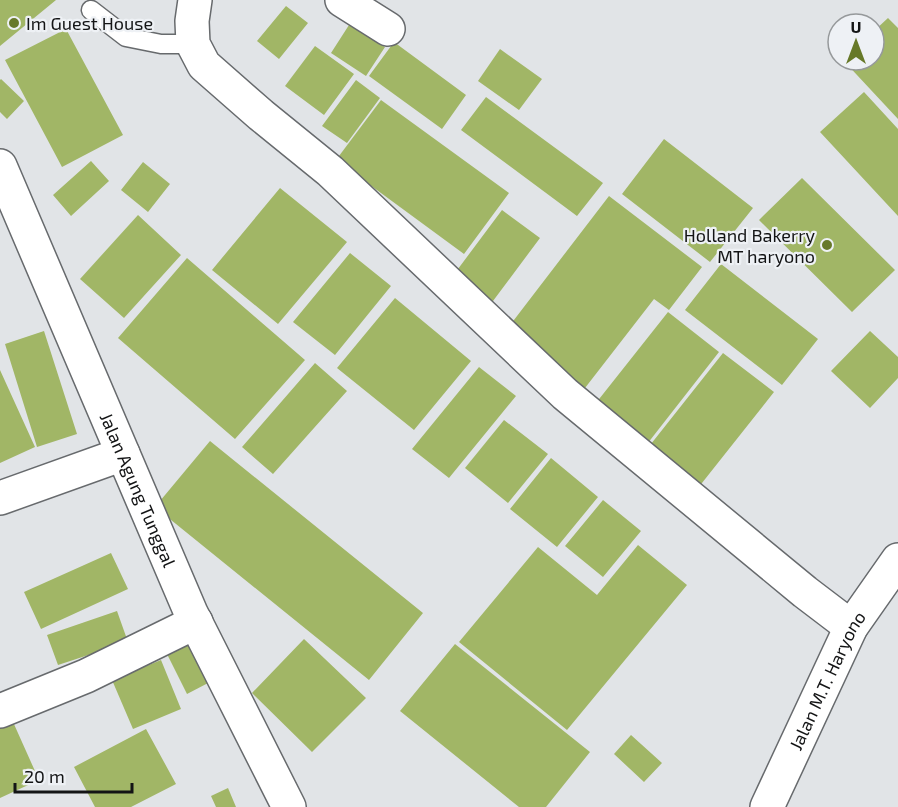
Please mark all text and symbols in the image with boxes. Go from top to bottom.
place label: Im Guest House [26,12,153,34]
north arrow [826,12,886,72]
marker: Im Guest House [7,16,21,30]
text: U [851,17,861,36]
place label: Holland Bakerry MT haryono [684,224,815,267]
marker: Holland Bakerry MT haryono [820,238,834,252]
street label: Jalan Agung Tunggal [96,409,181,571]
street label: Jalan M.T. Haryono [784,607,870,754]
scale bar [15,756,132,794]
text: 20 m [24,765,65,787]

